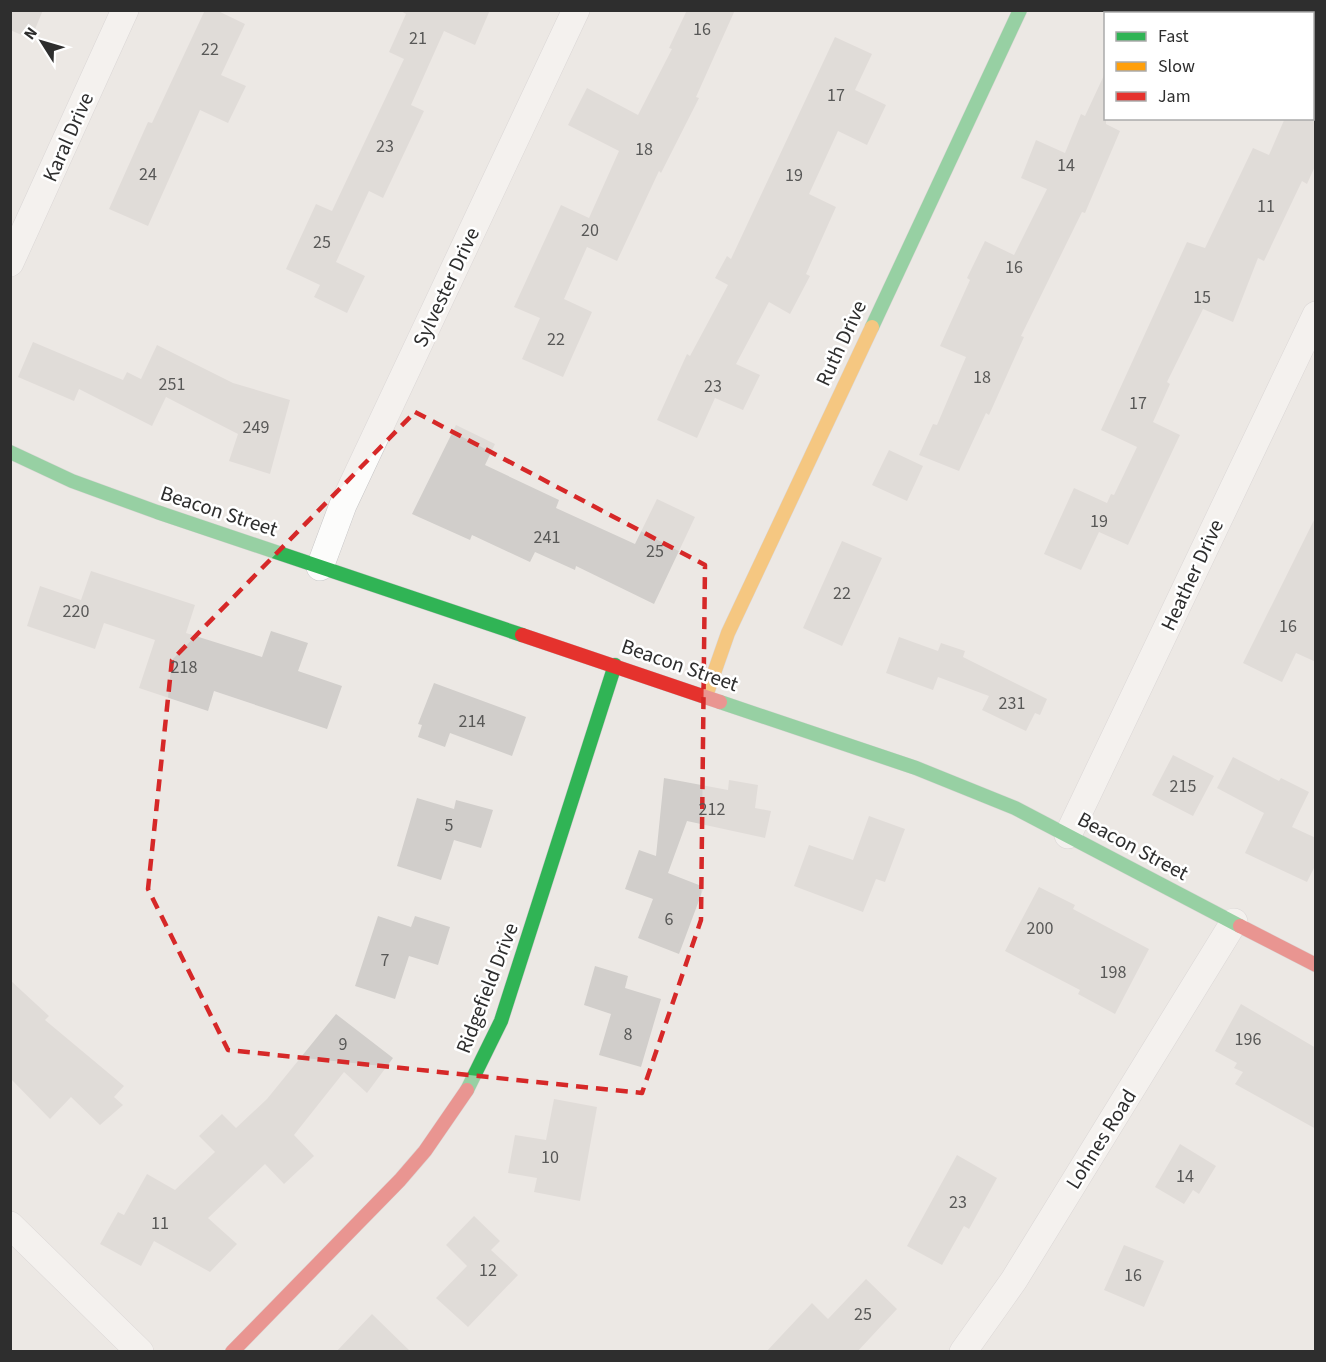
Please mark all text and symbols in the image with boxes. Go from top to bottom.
north arrow [12,12,72,72]
legend [1104,12,1314,120]
house number: 16 [693,17,711,42]
text: N [19,23,43,44]
text: Fast [1158,24,1189,49]
house number: 21 [409,26,427,51]
house number: 22 [201,37,219,62]
text: Slow [1158,54,1195,79]
house number: 17 [827,83,845,108]
text: Jam [1158,84,1191,109]
street label: Karal Drive [35,87,101,187]
house number: 23 [376,134,394,159]
house number: 18 [635,137,653,162]
house number: 14 [1057,153,1075,178]
house number: 24 [139,162,157,187]
house number: 19 [785,163,803,188]
house number: 11 [1257,194,1275,219]
house number: 20 [581,218,599,243]
street label: Sylvester Drive [405,222,487,352]
house number: 25 [313,230,331,255]
house number: 16 [1005,255,1023,280]
house number: 15 [1193,285,1211,310]
street label: Ruth Drive [808,295,874,391]
house number: 22 [547,327,565,352]
house number: 18 [973,365,991,390]
house number: 251 [159,372,185,397]
house number: 23 [704,374,722,399]
house number: 17 [1129,391,1147,416]
house number: 249 [243,415,269,440]
street label: Beacon Street [156,478,282,544]
house number: 19 [1090,509,1108,534]
street label: Heather Drive [1153,514,1231,636]
house number: 241 [534,525,560,550]
house number: 25 [646,539,664,564]
house number: 22 [833,581,851,606]
house number: 220 [63,599,89,624]
house number: 16 [1279,614,1297,639]
street label: Beacon Street [617,631,743,699]
house number: 218 [171,655,197,680]
house number: 231 [999,691,1025,716]
house number: 214 [459,709,485,734]
house number: 215 [1170,774,1196,799]
house number: 212 [699,797,725,822]
street label: Beacon Street [1072,804,1194,888]
house number: 5 [445,813,454,838]
house number: 6 [665,907,674,932]
house number: 200 [1027,916,1053,941]
street label: Ridgefield Drive [448,918,526,1058]
house number: 7 [381,948,390,973]
house number: 198 [1100,960,1126,985]
house number: 8 [624,1022,633,1047]
house number: 196 [1235,1027,1261,1052]
house number: 9 [339,1032,348,1057]
street label: Lohnes Road [1058,1083,1144,1195]
house number: 10 [541,1145,559,1170]
house number: 14 [1176,1164,1194,1189]
house number: 23 [949,1190,967,1215]
house number: 11 [151,1211,169,1236]
house number: 12 [479,1258,497,1283]
house number: 16 [1124,1263,1142,1288]
house number: 25 [854,1302,872,1327]

